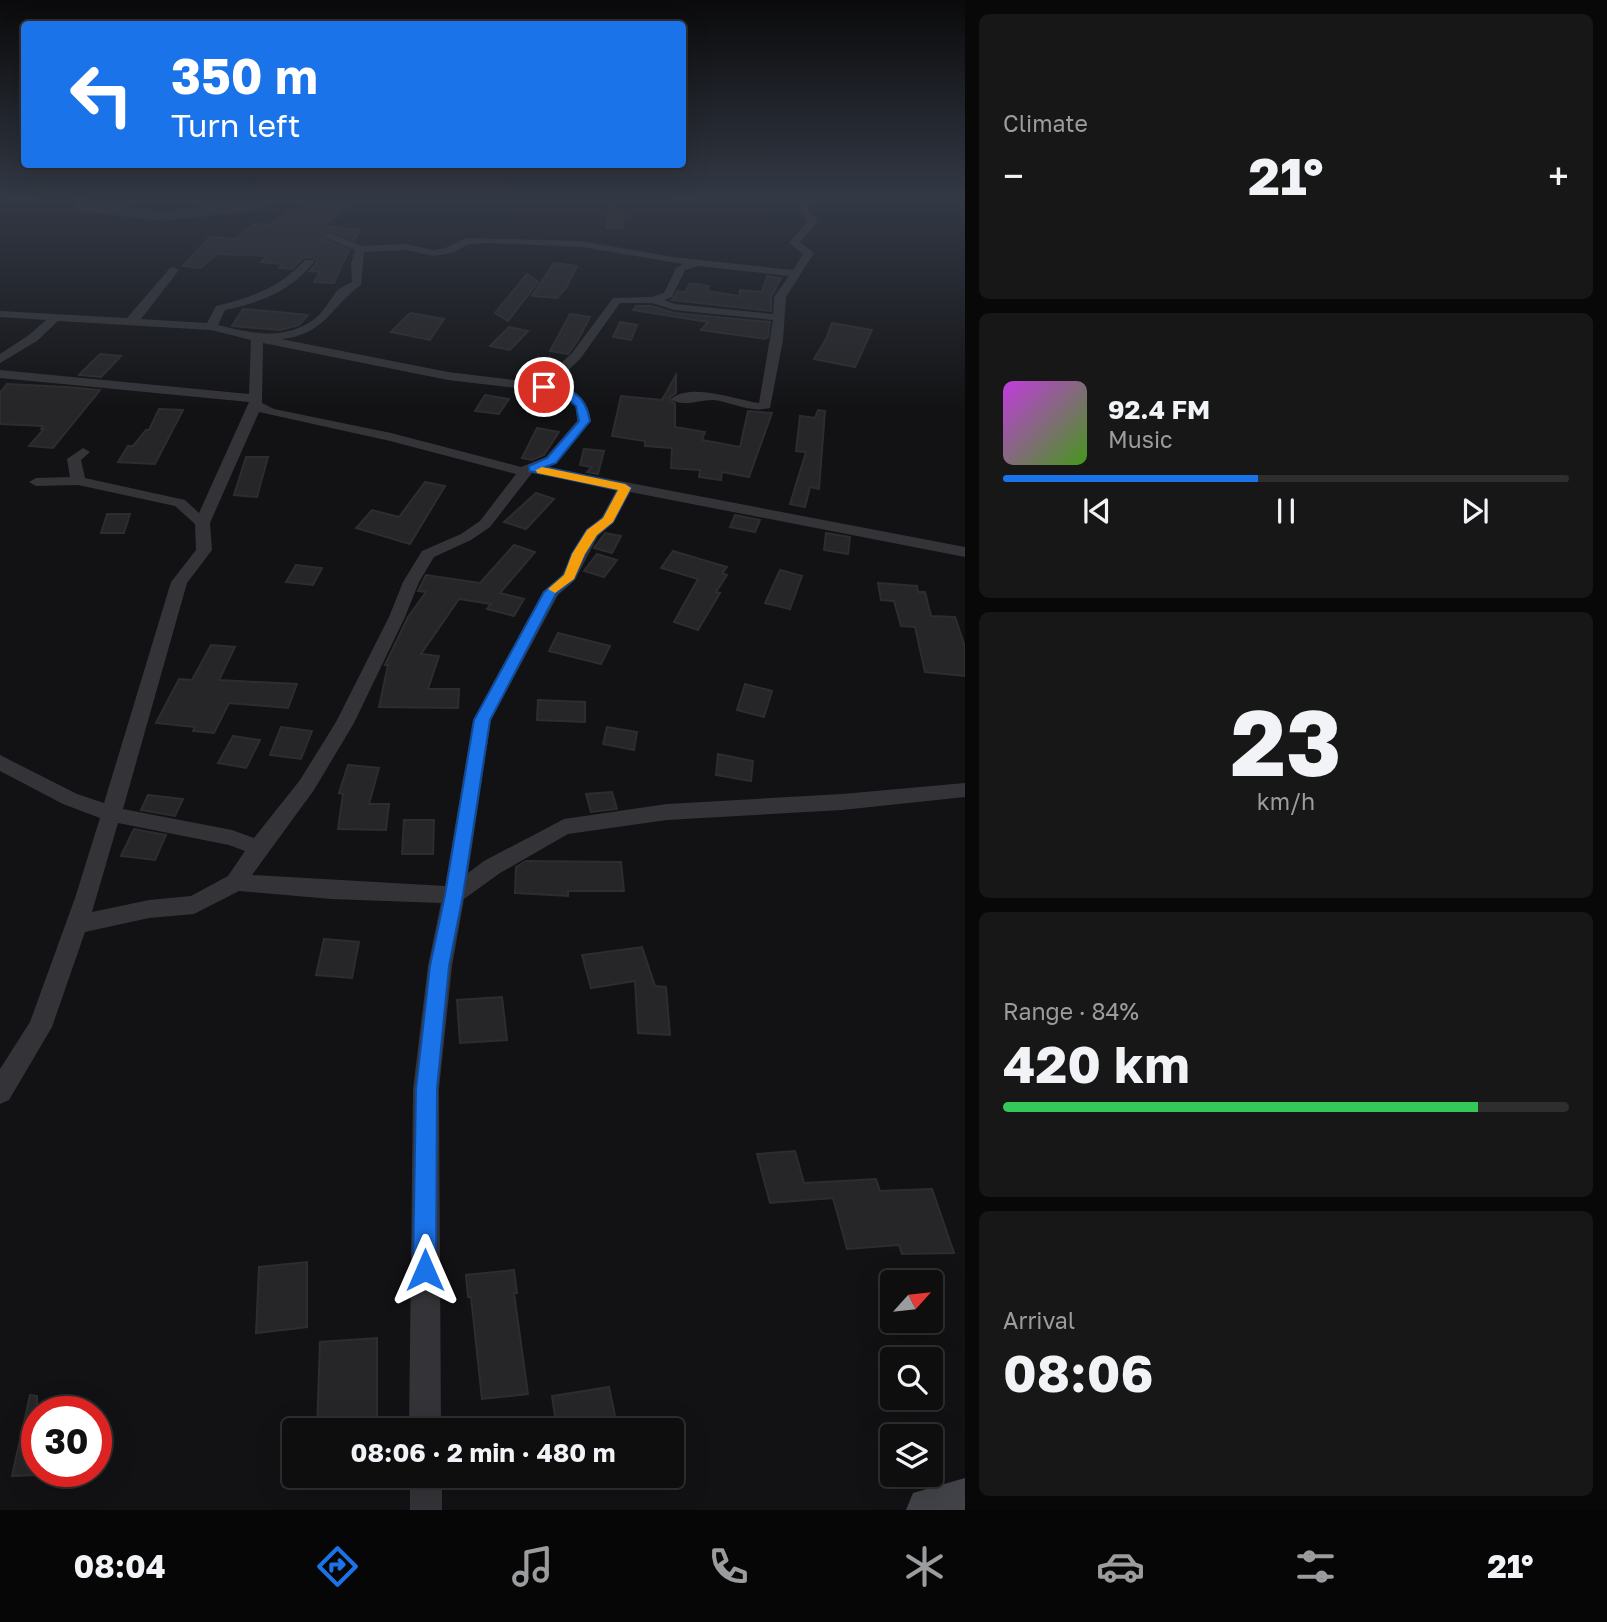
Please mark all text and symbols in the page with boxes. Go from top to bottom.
text: 350 m [171,46,318,105]
icon: left [56,49,147,140]
text: Turn left [171,106,300,144]
text: Climate [1003,109,1088,137]
text: 21° [1248,144,1324,206]
text: − [1003,153,1024,198]
text: + [1548,153,1569,198]
pin [514,357,574,417]
icon: arrive [525,368,563,406]
text: 92.4 FM [1108,394,1210,425]
text: Music [1108,425,1173,453]
icon: previous [1078,492,1116,530]
icon: pause [1267,492,1305,530]
icon: next [1456,492,1494,530]
text: 23 [1230,687,1342,796]
text: km/h [1257,787,1315,815]
text: Range · 84% [1003,997,1139,1025]
text: 420 km [1003,1032,1190,1094]
position arrow [388,1233,462,1307]
north arrow [880,1270,943,1334]
map controls [880,1270,943,1487]
text: Arrival [1003,1306,1075,1334]
text: 08:06 [1003,1341,1154,1403]
button: search [880,1347,943,1410]
speed limit sign: 30 [21,1396,112,1487]
button: layers [880,1424,943,1487]
text: 08:06 · 2 min · 480 m [351,1437,615,1468]
icon: directions [313,1542,362,1591]
icon: music [508,1542,557,1591]
icon: phone [704,1542,753,1591]
icon: climate [900,1542,949,1591]
icon: car [1096,1542,1145,1591]
icon: filters [1291,1542,1340,1591]
text: 08:04 [73,1547,166,1585]
text: 21° [1487,1547,1534,1585]

